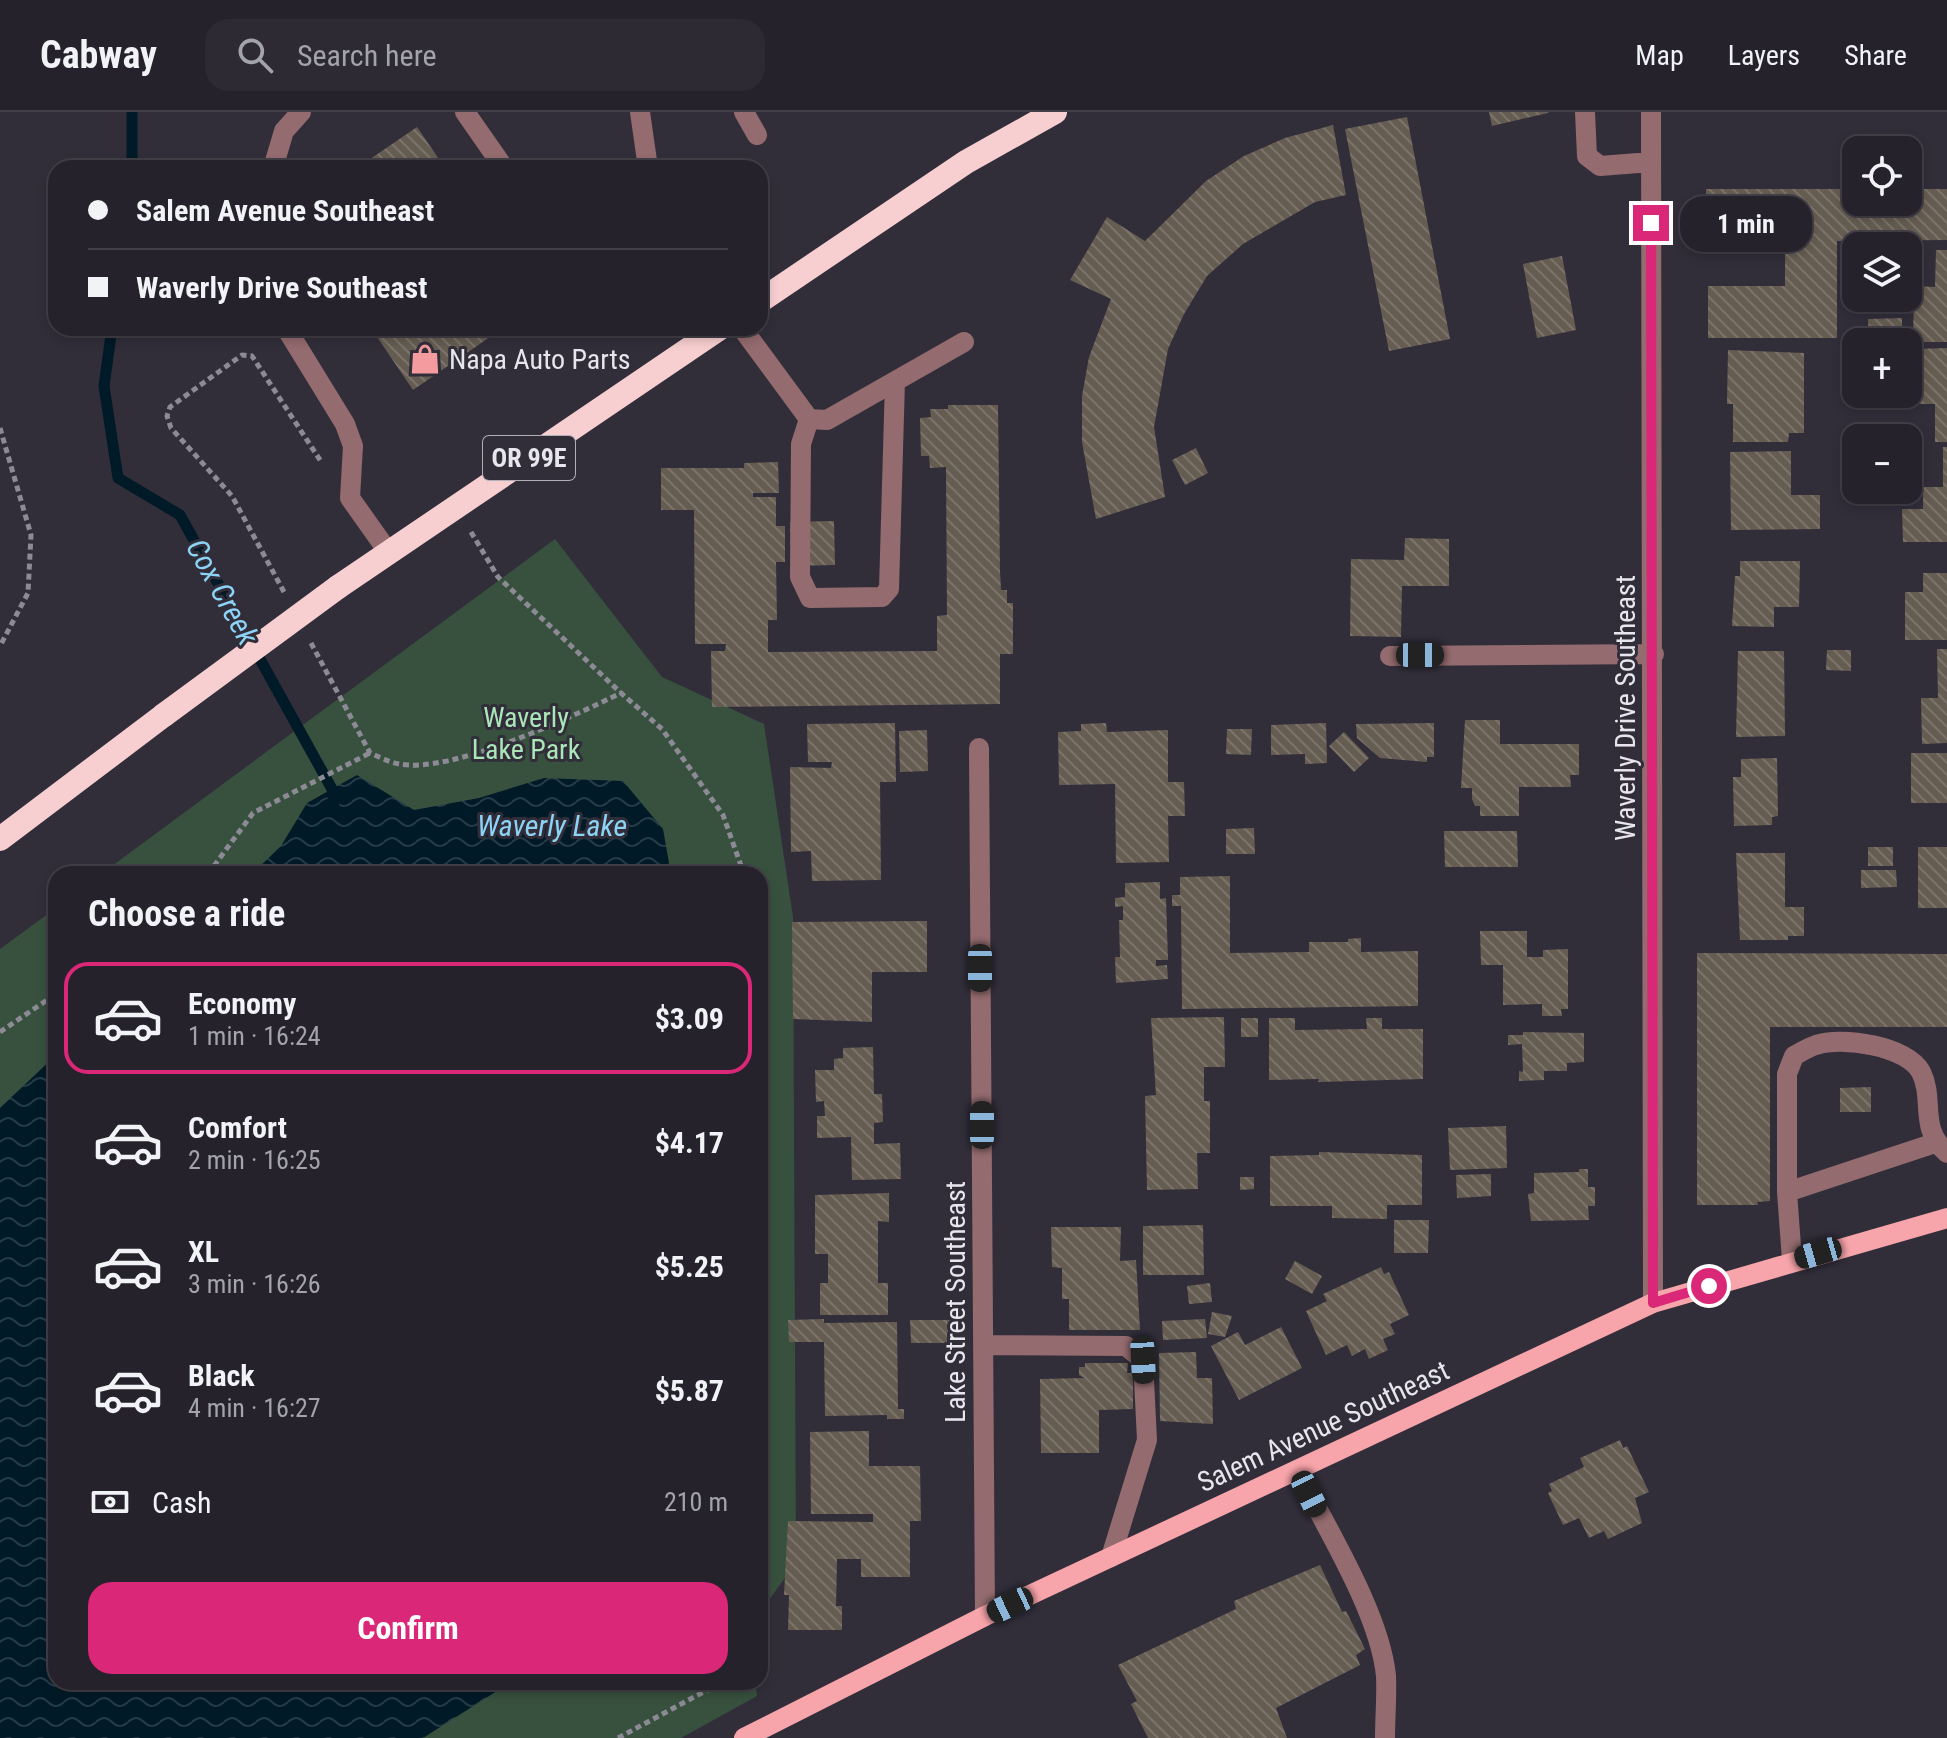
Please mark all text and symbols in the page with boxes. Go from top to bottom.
search box [205,19,765,91]
text: Cabway [40,33,157,77]
icon: search [233,33,277,77]
text: Search here [297,38,437,73]
text: Map [1635,39,1684,72]
text: Layers [1728,39,1800,72]
text: Share [1844,39,1907,72]
map controls [1842,136,1922,504]
button: locate [1842,136,1922,216]
text: Salem Avenue Southeast [136,193,434,228]
callout: 1 min [1679,195,1811,251]
route end [1633,205,1669,241]
text: 1 min [1717,209,1775,239]
button: layers [1842,232,1922,312]
text: Waverly Drive Southeast [136,270,427,305]
button: + [1842,328,1922,408]
shop icon: Napa Auto Parts [408,342,442,376]
place label: Napa Auto Parts [449,343,630,376]
button: − [1842,424,1922,504]
road number: OR 99E [483,436,575,480]
water label: Cox Creek [179,533,266,652]
street label: Waverly Drive Southeast [1609,575,1642,841]
car [1396,643,1444,667]
park label: Waverly Lake Park [472,701,581,766]
water label: Waverly Lake [477,808,627,843]
text: Choose a ride [88,893,285,935]
car [968,944,992,992]
icon: car [92,982,164,1054]
text: Economy [188,986,296,1021]
text: $3.09 [655,1001,724,1036]
text: 1 min · 16:24 [188,1021,321,1051]
car [970,1101,994,1149]
icon: car [92,1106,164,1178]
text: Comfort [188,1110,287,1145]
text: $4.17 [655,1125,724,1160]
text: 2 min · 16:25 [188,1145,321,1175]
street label: Lake Street Southeast [939,1181,972,1423]
icon: car [92,1230,164,1302]
text: XL [188,1234,219,1269]
car [1792,1235,1844,1271]
text: $5.25 [655,1249,724,1284]
route start [1691,1268,1727,1304]
text: 3 min · 16:26 [188,1269,321,1299]
car [1130,1335,1156,1385]
icon: car [92,1354,164,1426]
street label: Salem Avenue Southeast [1192,1354,1454,1499]
text: Black [188,1358,255,1393]
text: $5.87 [655,1373,724,1408]
text: 4 min · 16:27 [188,1393,321,1423]
car [1288,1467,1330,1521]
icon: cash [88,1480,132,1524]
text: Cash [152,1485,212,1520]
text: 210 m [664,1487,728,1517]
button: Confirm [88,1582,728,1674]
car [983,1584,1037,1626]

